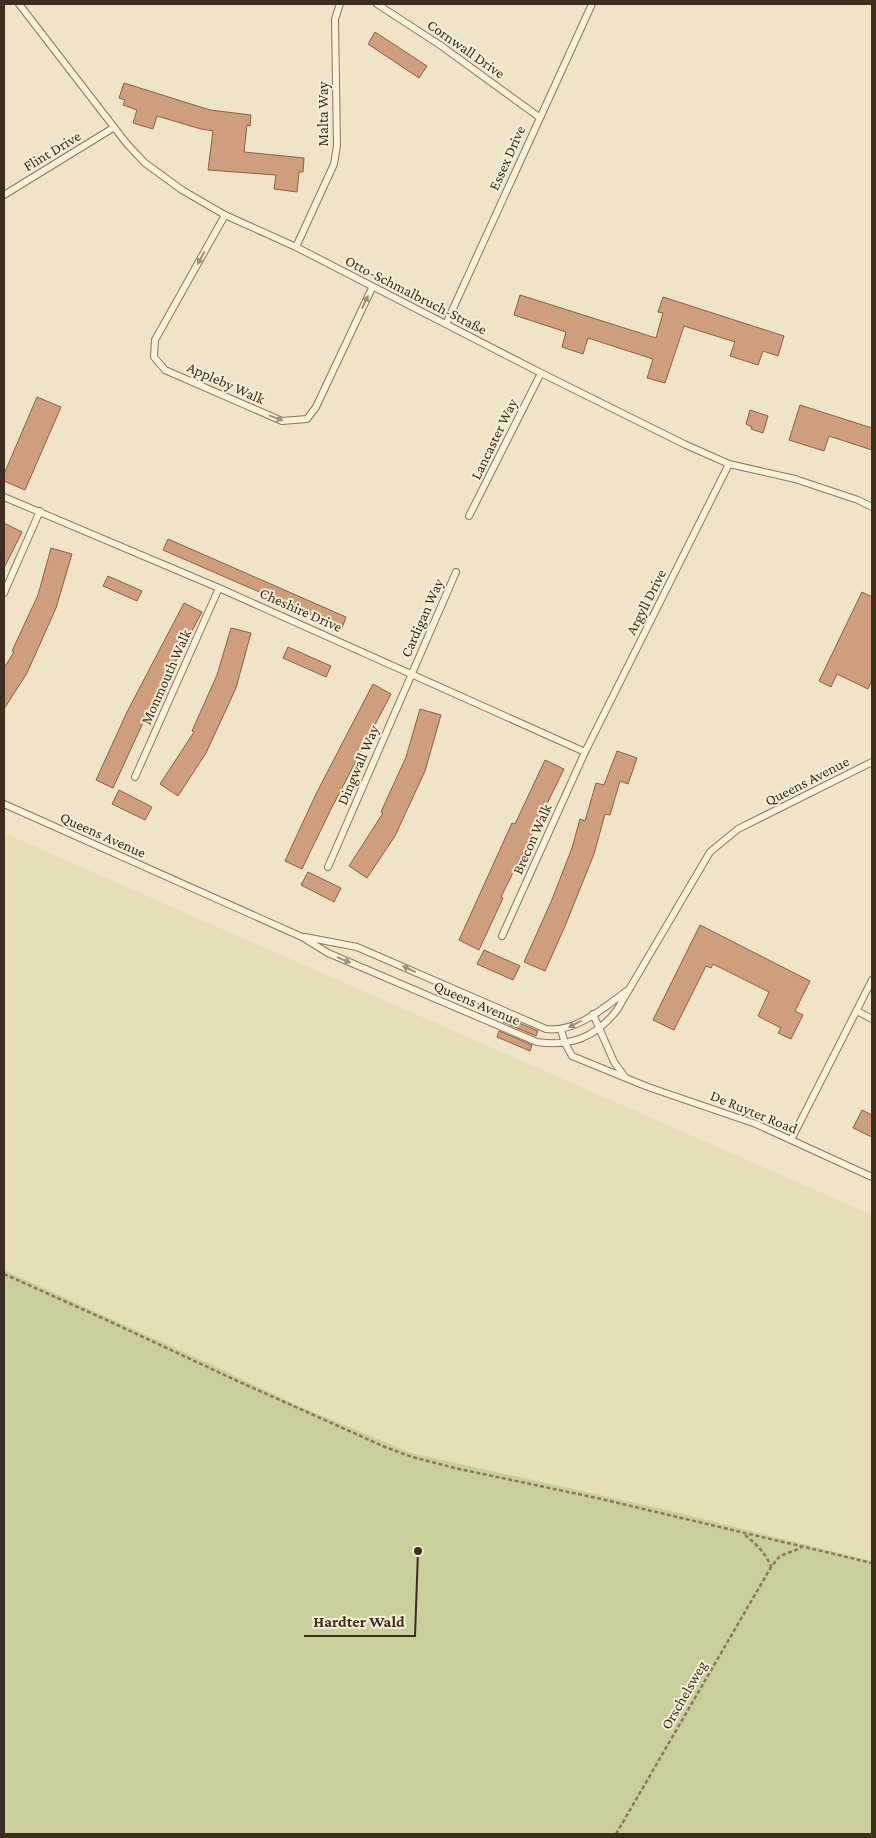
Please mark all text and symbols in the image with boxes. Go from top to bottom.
street label: Cornwall Drive [424,16,508,82]
street label: Malta Way [315,81,332,146]
street label: Essex Drive [486,123,528,193]
street label: Flint Drive [21,128,84,174]
one-way arrow [197,251,206,264]
street label: Otto-Schmalbruch-Straße [343,252,490,338]
one-way arrow [362,295,370,309]
street label: Appleby Walk [184,359,268,408]
street label: Lancaster Way [468,396,521,483]
one-way arrow [269,414,284,422]
street label: Argyll Drive [623,566,670,638]
street label: Cardigan Way [398,576,447,660]
street label: Cheshire Drive [257,585,345,635]
street label: Monmouth Walk [138,626,194,727]
street label: Dingwall Way [334,723,383,807]
street label: Queens Avenue [762,753,852,809]
street label: Brecon Walk [509,801,555,877]
street label: Queens Avenue [58,809,149,861]
one-way arrow [337,957,352,965]
one-way arrow [402,965,416,973]
street label: Queens Avenue [431,978,523,1029]
one-way arrow [568,1020,583,1028]
street label: De Ruyter Road [708,1087,800,1138]
callout: Hardter Wald [304,1605,415,1636]
text: Hardter Wald [313,1613,405,1630]
street label: Orschelsweg [658,1658,711,1733]

